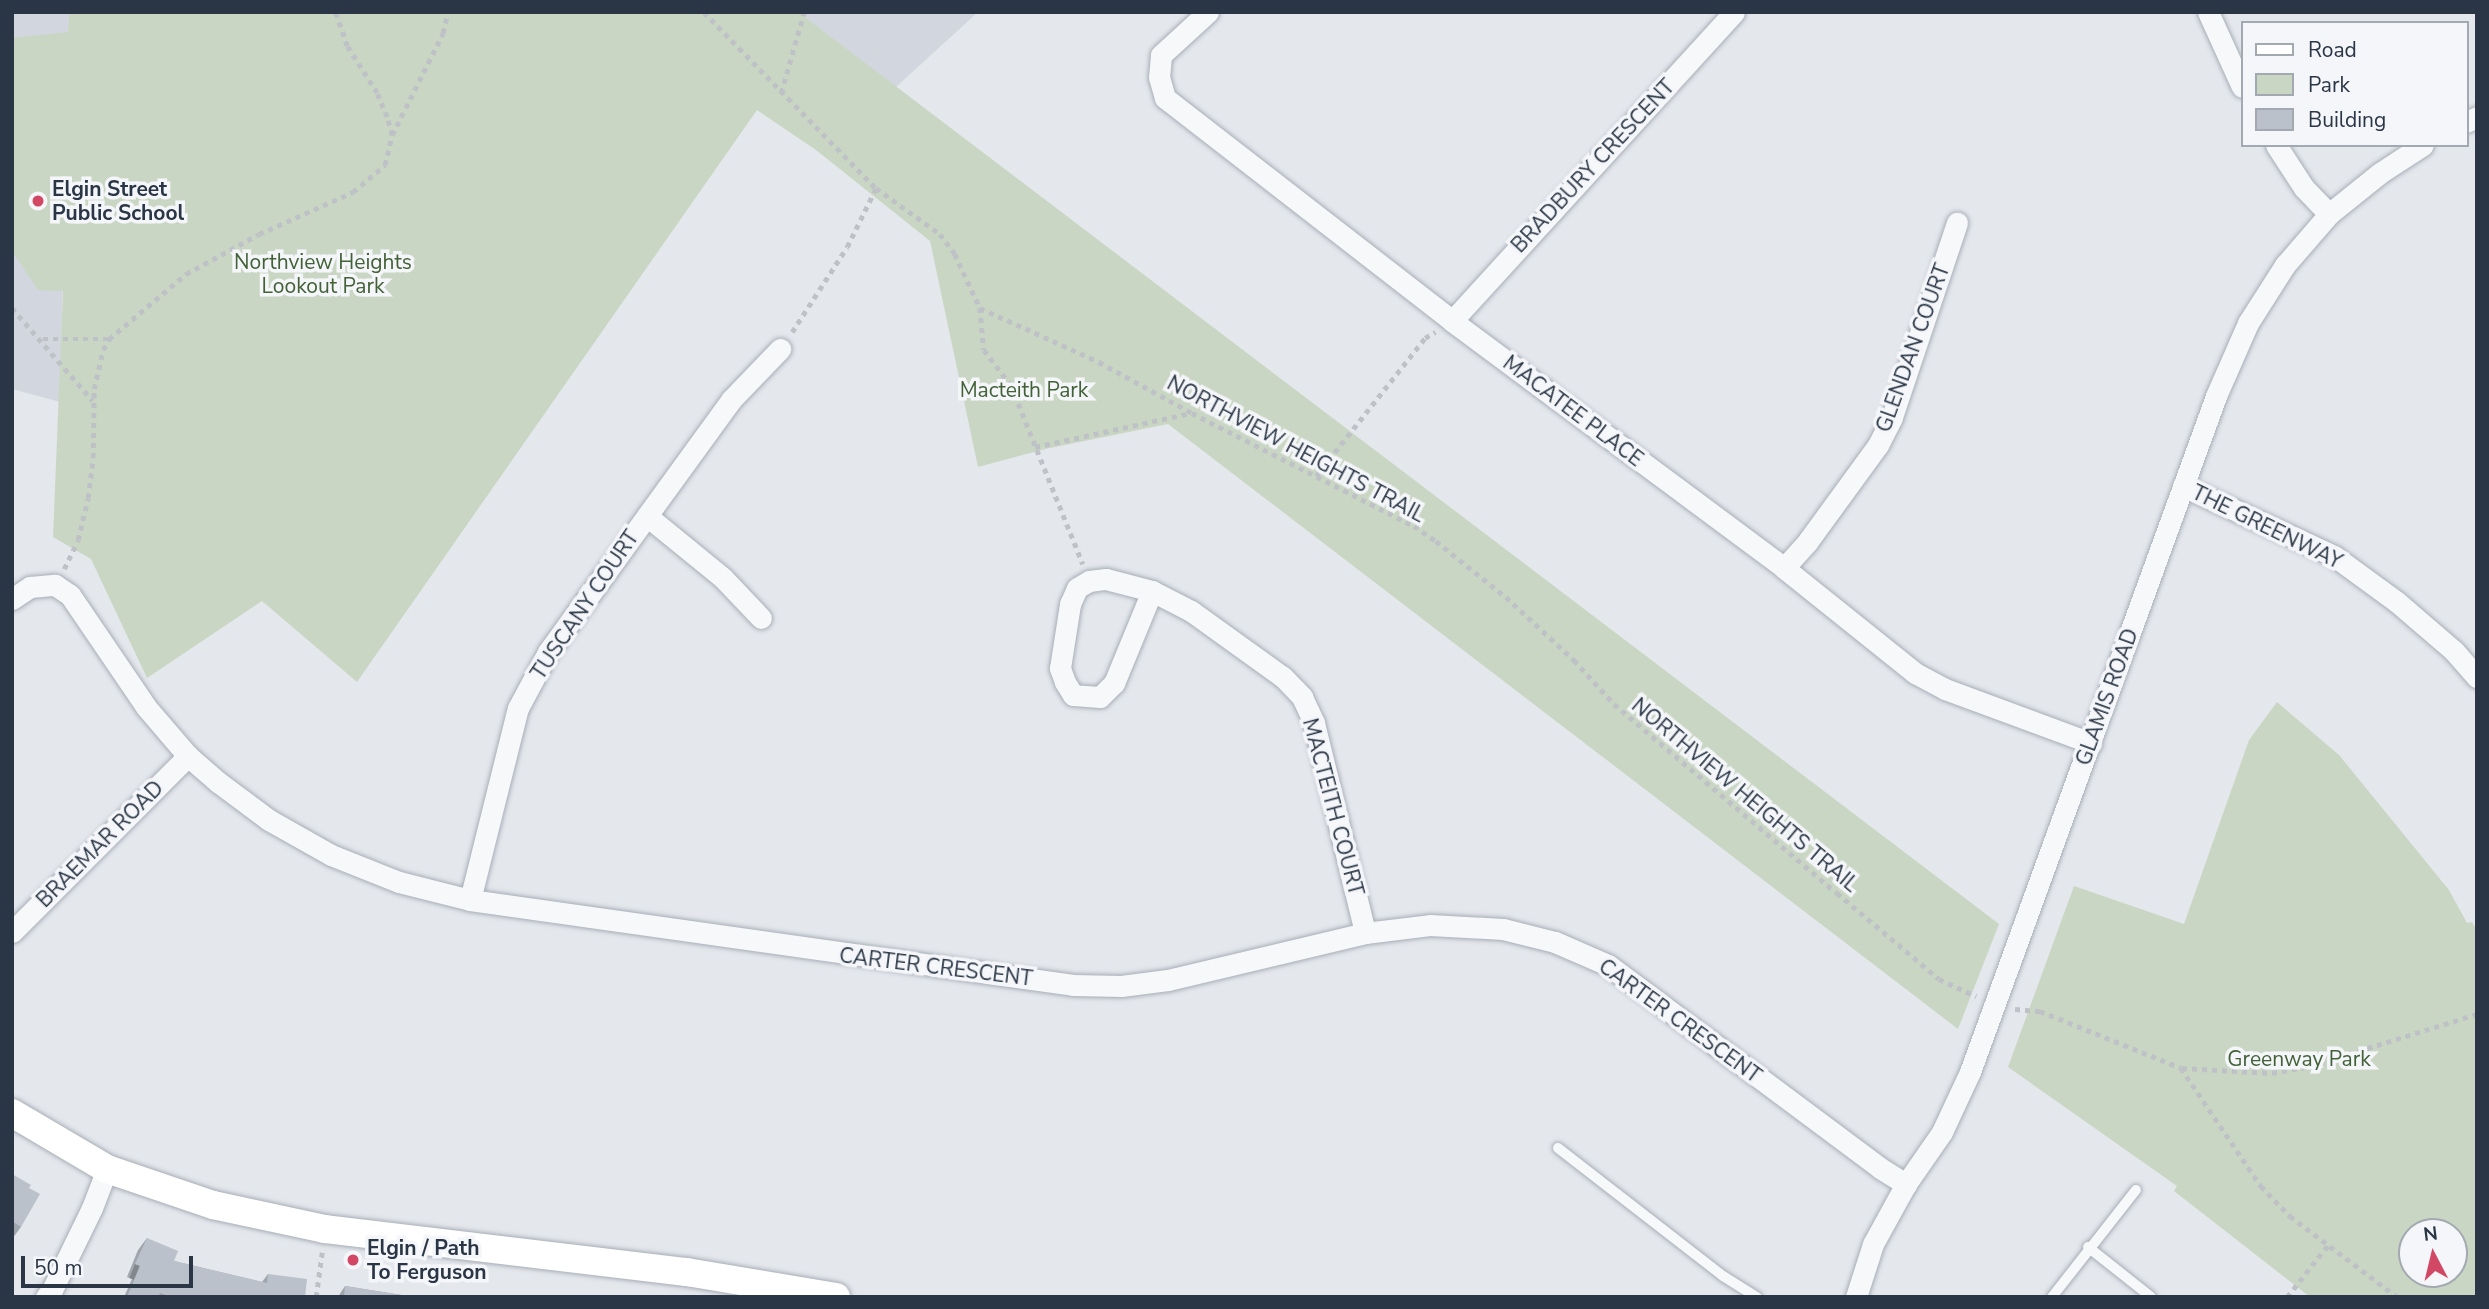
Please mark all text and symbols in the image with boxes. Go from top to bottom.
legend [2240,21,2468,147]
text: Road [2308,36,2357,64]
text: Park [2308,71,2350,99]
street label: BRADBURY CRESCENT [1506,74,1680,258]
text: Building [2308,106,2386,134]
place label: Elgin Street Public School [52,176,184,226]
marker: Elgin Street Public School [30,193,46,209]
park label: Northview Heights Lookout Park [234,249,412,299]
street label: GLENDAN COURT [1871,260,1955,436]
street label: MACATEE PLACE [1498,350,1648,472]
street label: NORTHVIEW HEIGHTS TRAIL [1163,370,1429,528]
park label: Macteith Park [960,377,1088,403]
street label: THE GREENWAY [2188,480,2346,574]
street label: TUSCANY COURT [526,526,644,684]
street label: GLAMIS ROAD [2071,625,2143,769]
street label: NORTHVIEW HEIGHTS TRAIL [1627,693,1863,897]
street label: MACTEITH COURT [1297,716,1369,898]
street label: BRAEMAR ROAD [31,775,169,913]
street label: CARTER CRESCENT [838,943,1034,991]
street label: CARTER CRESCENT [1594,954,1766,1088]
park label: Greenway Park [2227,1046,2371,1072]
north arrow [2398,1218,2468,1288]
text: N [2422,1220,2439,1248]
place label: Elgin / Path To Ferguson [367,1235,487,1285]
scale bar [24,1242,196,1286]
marker: Elgin / Path To Ferguson [345,1252,361,1268]
text: 50 m [34,1254,83,1282]

